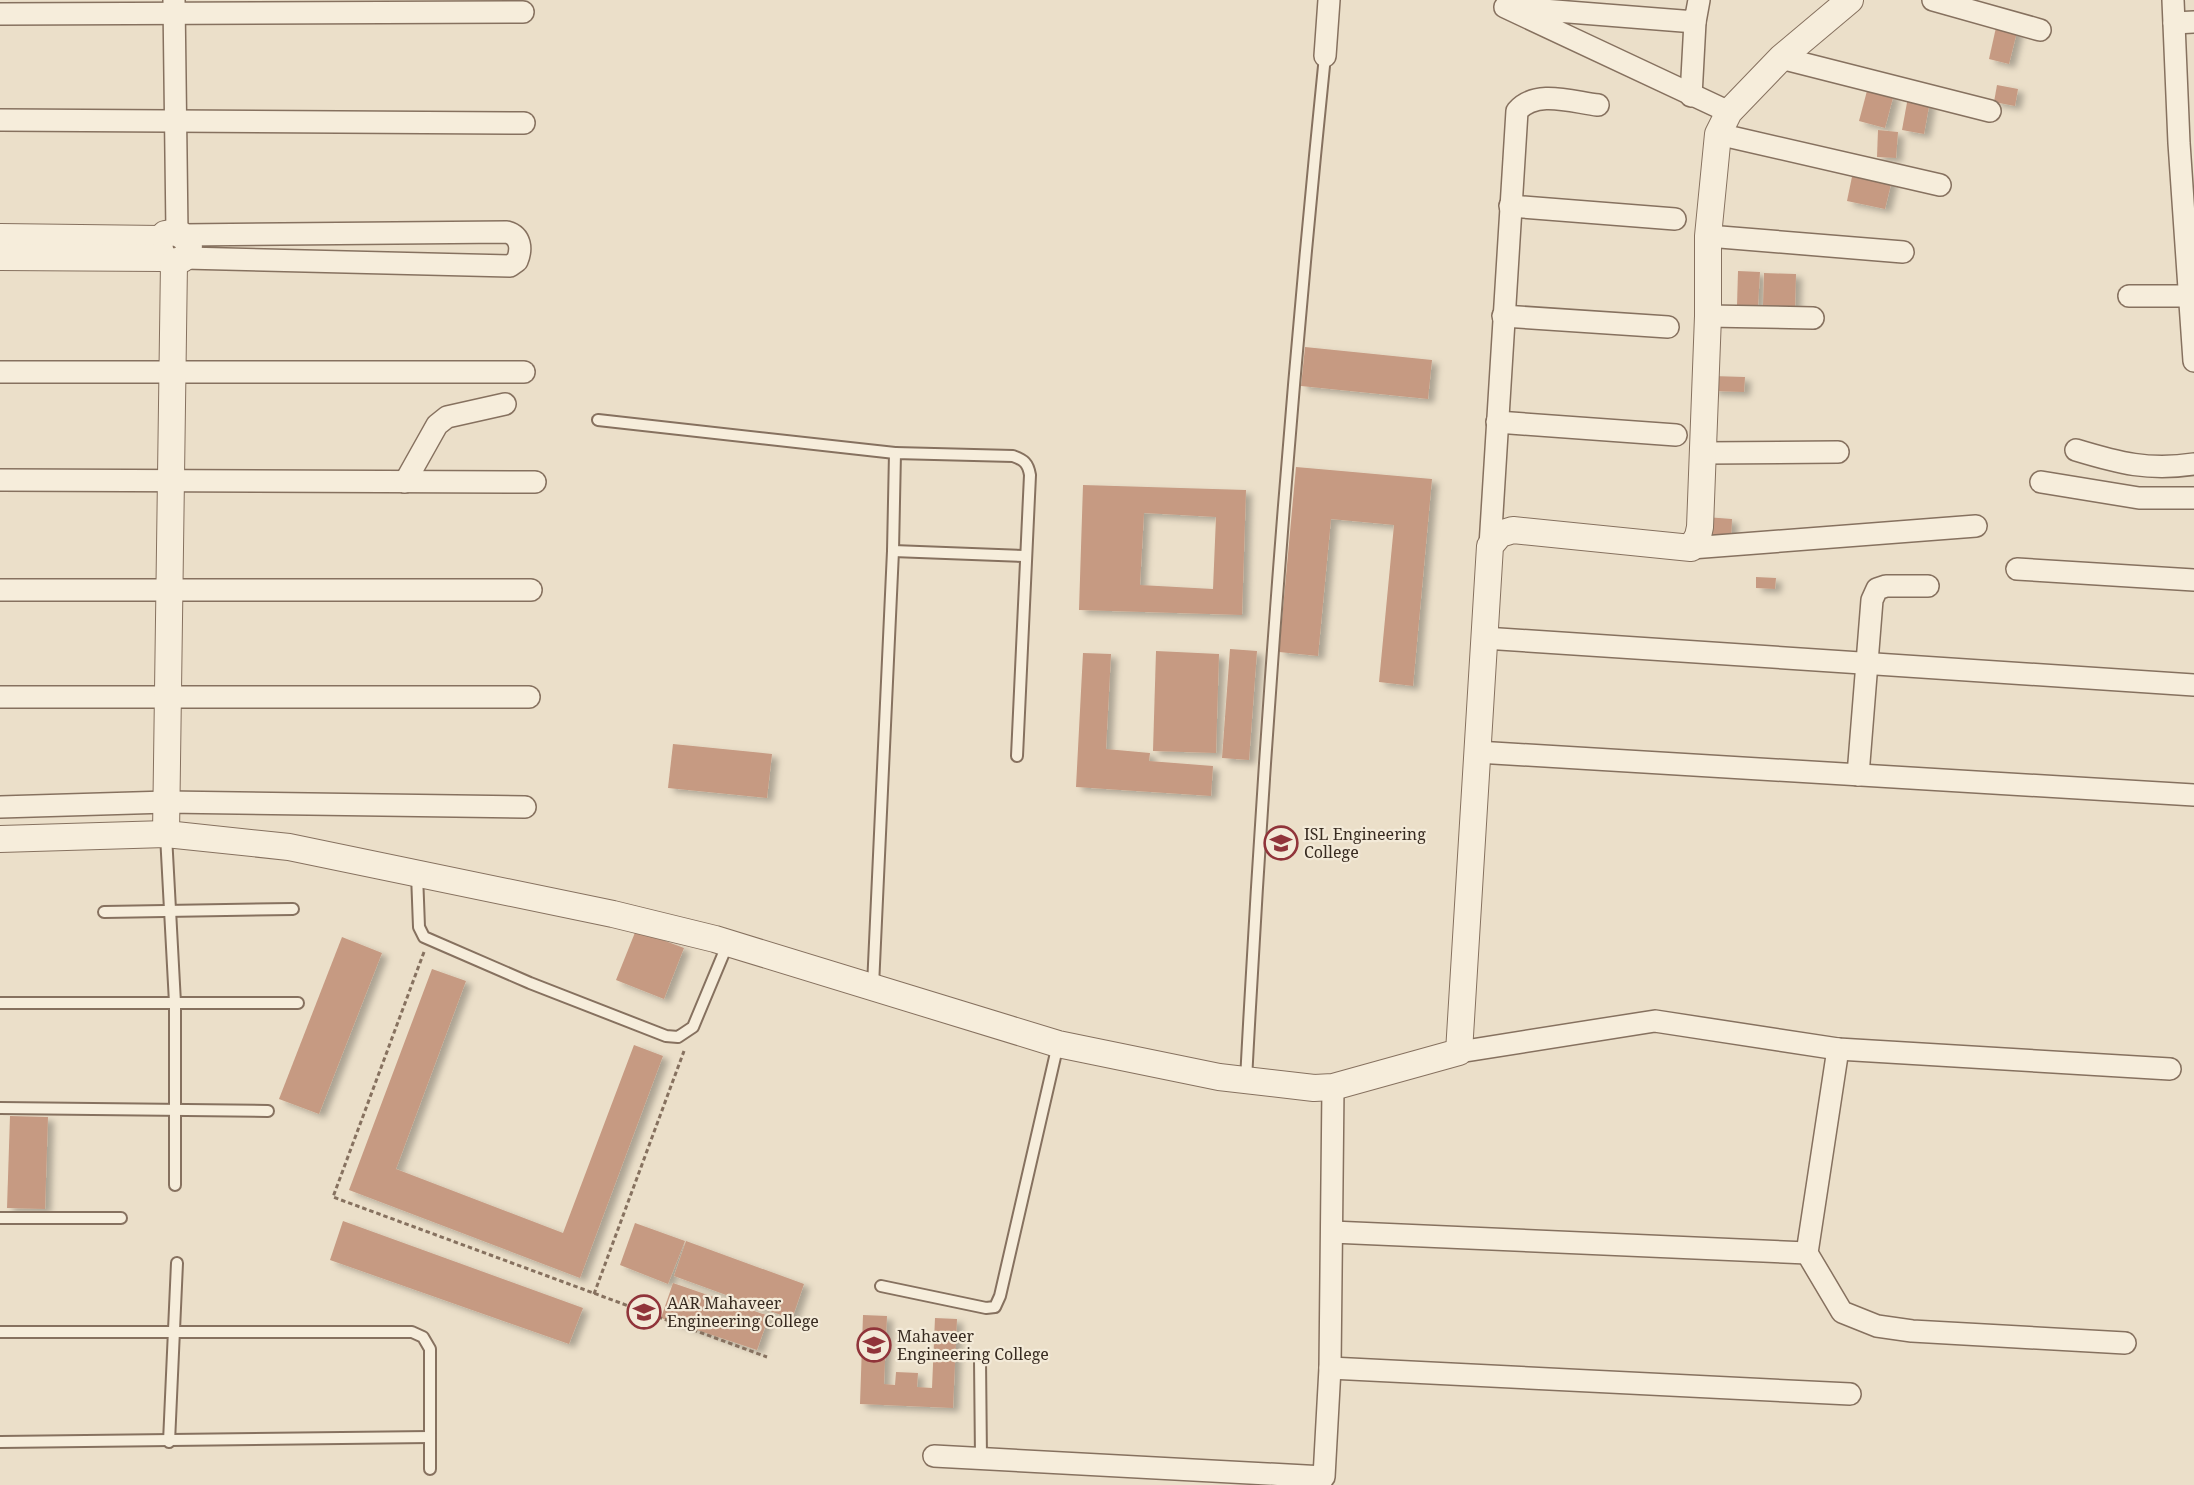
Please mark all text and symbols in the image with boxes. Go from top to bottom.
place label: ISL Engineering College [1304,823,1426,863]
school or university icon: ISL Engineering College [1263,825,1299,861]
place label: AAR Mahaveer Engineering College [667,1292,819,1332]
school or university icon: AAR Mahaveer Engineering College [626,1294,662,1330]
place label: Mahaveer Engineering College [897,1325,1049,1365]
school or university icon: Mahaveer Engineering College [856,1327,892,1363]

